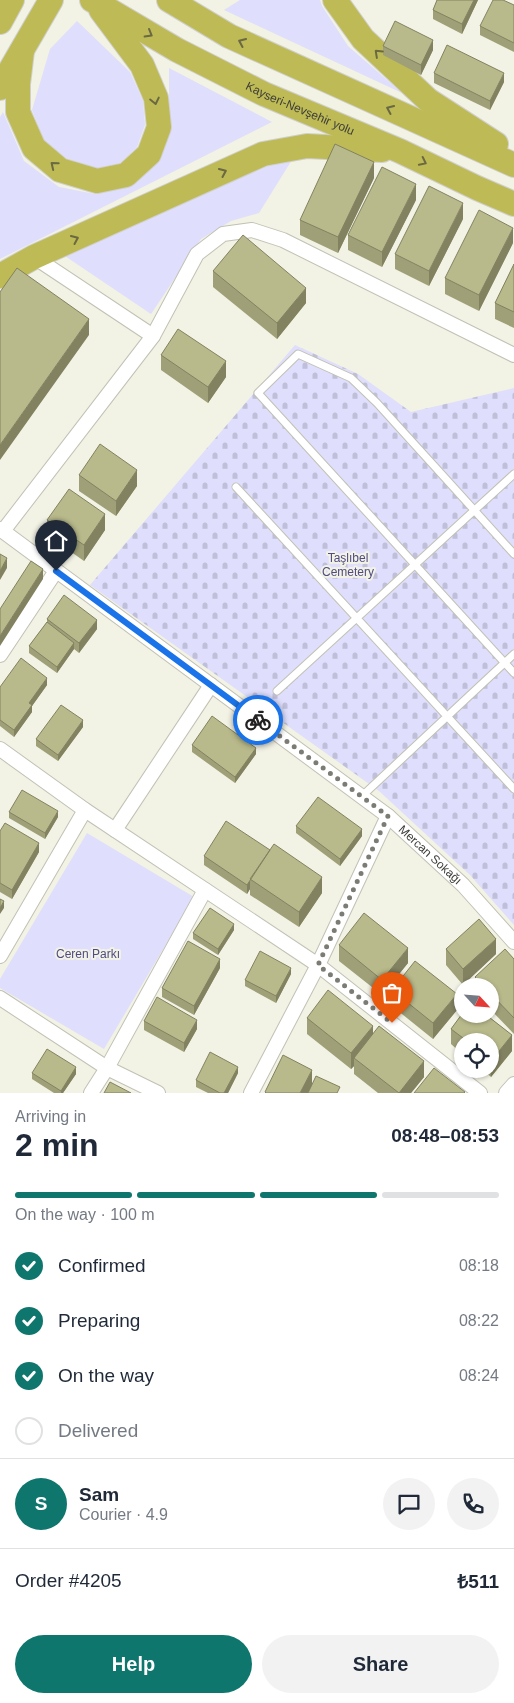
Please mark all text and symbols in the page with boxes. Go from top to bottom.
one-way arrow [144,27,153,37]
one-way arrow [238,38,247,49]
one-way arrow [374,50,383,59]
street label: Kayseri-Nevşehir yolu [243,79,356,138]
one-way arrow [149,96,160,105]
one-way arrow [386,105,395,116]
one-way arrow [418,156,427,166]
one-way arrow [51,163,60,171]
one-way arrow [218,168,227,178]
one-way arrow [70,234,79,245]
pin [35,520,77,571]
icon: home [42,527,70,555]
park label: Taşlıbel Cemetery [322,551,374,579]
courier [233,695,283,745]
icon: bike [244,706,272,734]
street label: Mercan Sokağı [396,822,465,887]
park label: Ceren Parkı [56,947,120,961]
pin [371,972,413,1023]
north arrow [454,978,499,1022]
map controls [454,978,499,1078]
icon: bag [378,979,406,1007]
button: locate [454,1033,499,1078]
text: Arriving in [15,1108,86,1125]
text: 08:48–08:53 [391,1125,499,1146]
text: 2 min [15,1127,99,1163]
text: On the way · 100 m [15,1206,155,1223]
icon: check [15,1252,43,1280]
text: Confirmed [58,1255,146,1276]
text: 08:18 [459,1257,499,1274]
icon: check [15,1307,43,1335]
text: Preparing [58,1310,140,1331]
text: 08:22 [459,1312,499,1329]
icon: check [15,1362,43,1390]
text: On the way [58,1365,154,1386]
text: 08:24 [459,1367,499,1384]
text: Delivered [58,1420,138,1441]
button: chat [383,1478,435,1530]
button: phone [447,1478,499,1530]
text: Sam [79,1484,119,1505]
text: S [35,1493,47,1514]
text: Courier · 4.9 [79,1506,168,1523]
text: Order #4205 [15,1570,122,1591]
text: ₺511 [457,1571,499,1592]
button: Help [15,1635,252,1693]
button: Share [262,1635,499,1693]

